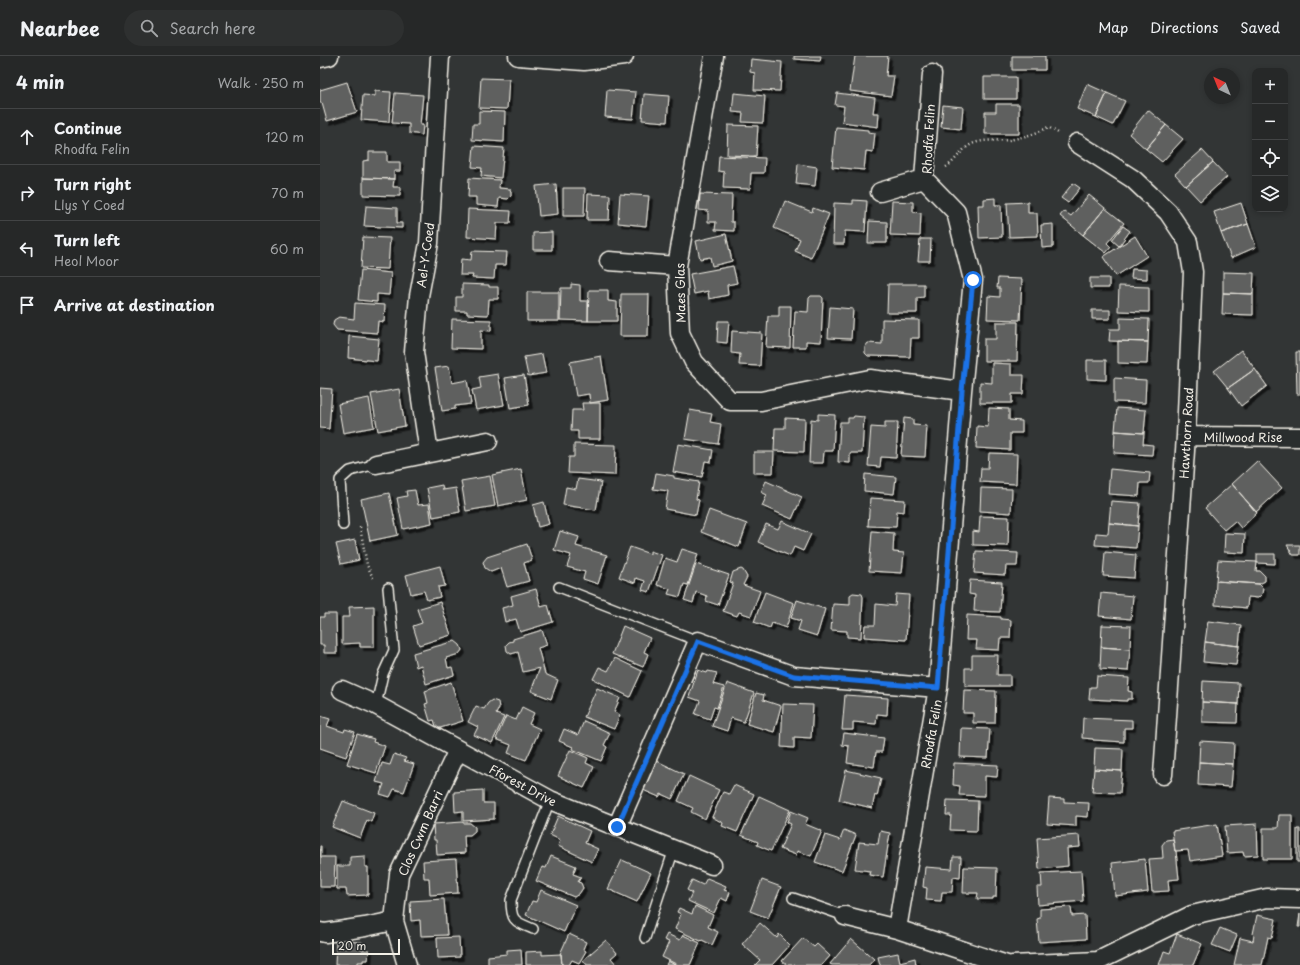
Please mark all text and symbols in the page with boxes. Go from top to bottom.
search box [124,10,404,46]
text: Nearbee [20,14,100,42]
text: Search here [170,16,255,39]
icon: search [138,17,160,39]
text: Map [1098,17,1128,38]
text: Directions [1150,17,1218,38]
text: Saved [1240,17,1280,38]
north arrow [1204,68,1240,104]
map controls [1252,68,1288,212]
button: + [1252,68,1288,104]
text: 4 min [16,69,64,95]
text: Walk · 250 m [218,73,304,92]
street label: Rhodfa Felin [917,104,939,174]
button: − [1252,104,1288,140]
text: Continue [54,116,122,139]
icon: ahead [16,126,38,148]
text: 120 m [265,127,304,146]
text: Rhodfa Felin [54,139,130,158]
button: locate [1252,140,1288,176]
text: Turn right [54,172,131,195]
button: layers [1252,176,1288,212]
icon: right [16,182,38,204]
text: 70 m [271,183,304,202]
text: Llys Y Coed [54,195,125,214]
street label: Ael-Y-Coed [412,221,438,289]
text: Turn left [54,228,120,251]
icon: left [16,238,38,260]
text: 60 m [270,239,304,258]
text: Heol Moor [54,251,119,270]
street label: Maes Glas [670,262,690,323]
route start [964,271,982,289]
text: Arrive at destination [54,293,215,316]
icon: arrive [16,294,38,316]
street label: Hawthorn Road [1175,387,1197,479]
street label: Millwood Rise [1204,428,1282,446]
street label: Rhodfa Felin [916,698,946,770]
street label: Fforest Drive [486,760,560,810]
street label: Clos Cwm Barri [393,787,447,879]
route end [608,818,626,836]
scale bar [332,937,400,956]
text: 20 m [338,937,366,954]

